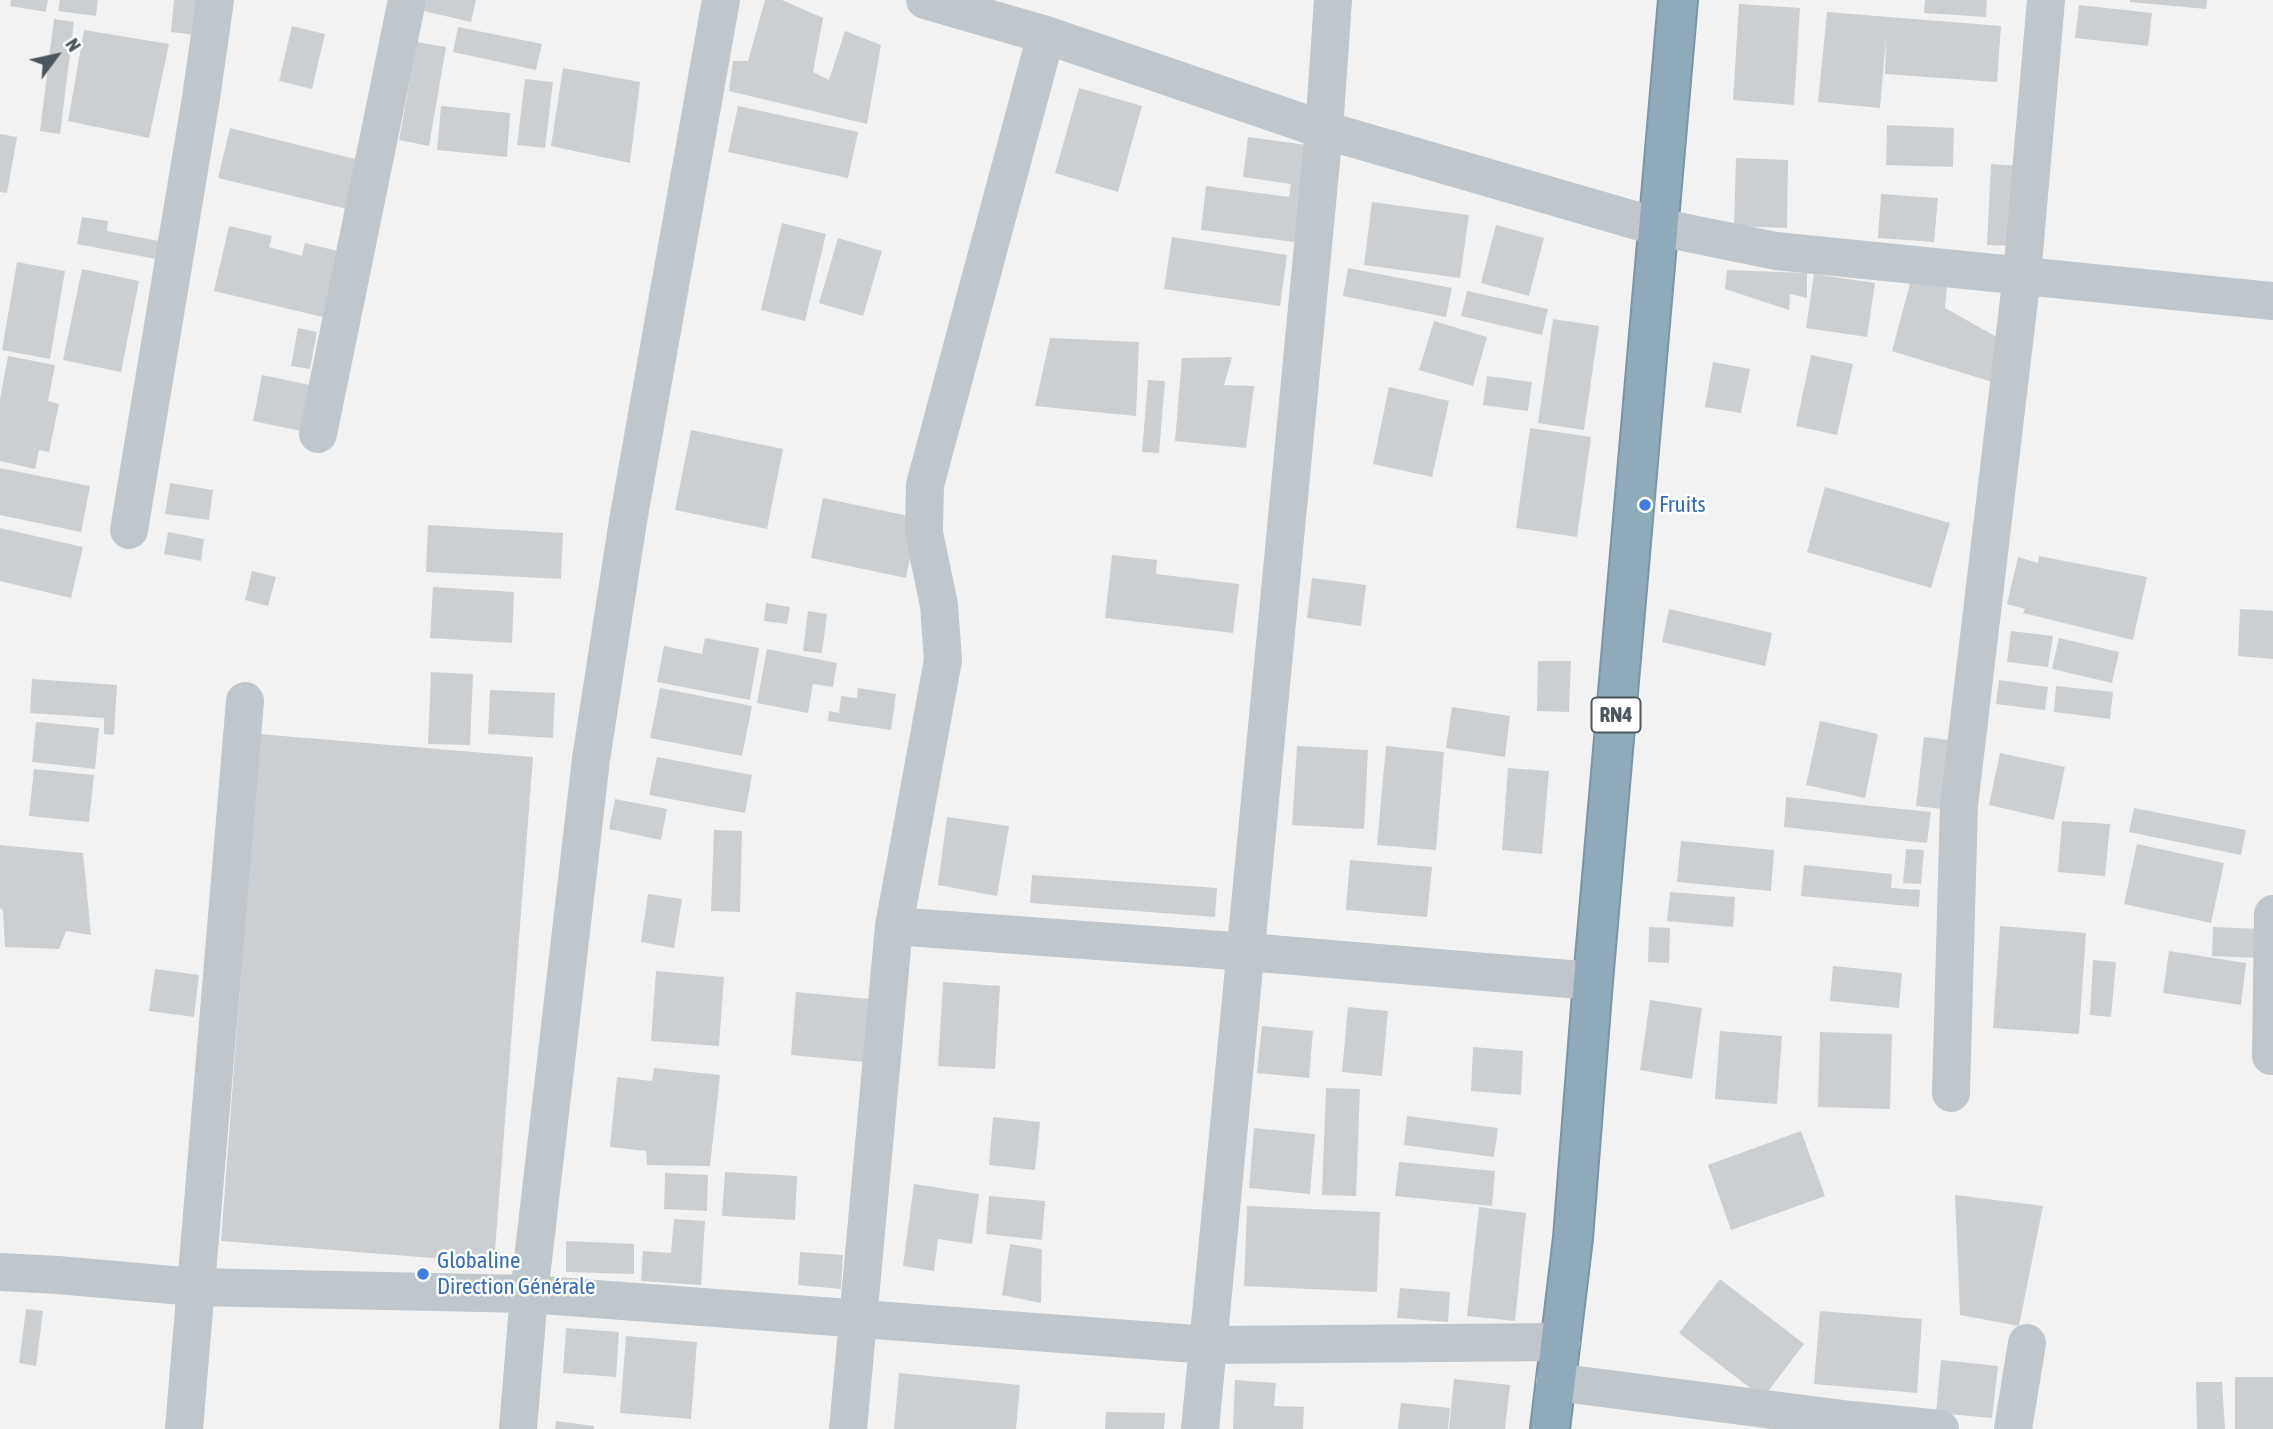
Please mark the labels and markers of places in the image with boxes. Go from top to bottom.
place label: Fruits [1659,491,1706,519]
marker: Fruits [1637,497,1653,513]
place label: Globaline Direction Générale [437,1247,595,1301]
marker: Globaline Direction Générale [415,1266,431,1282]

